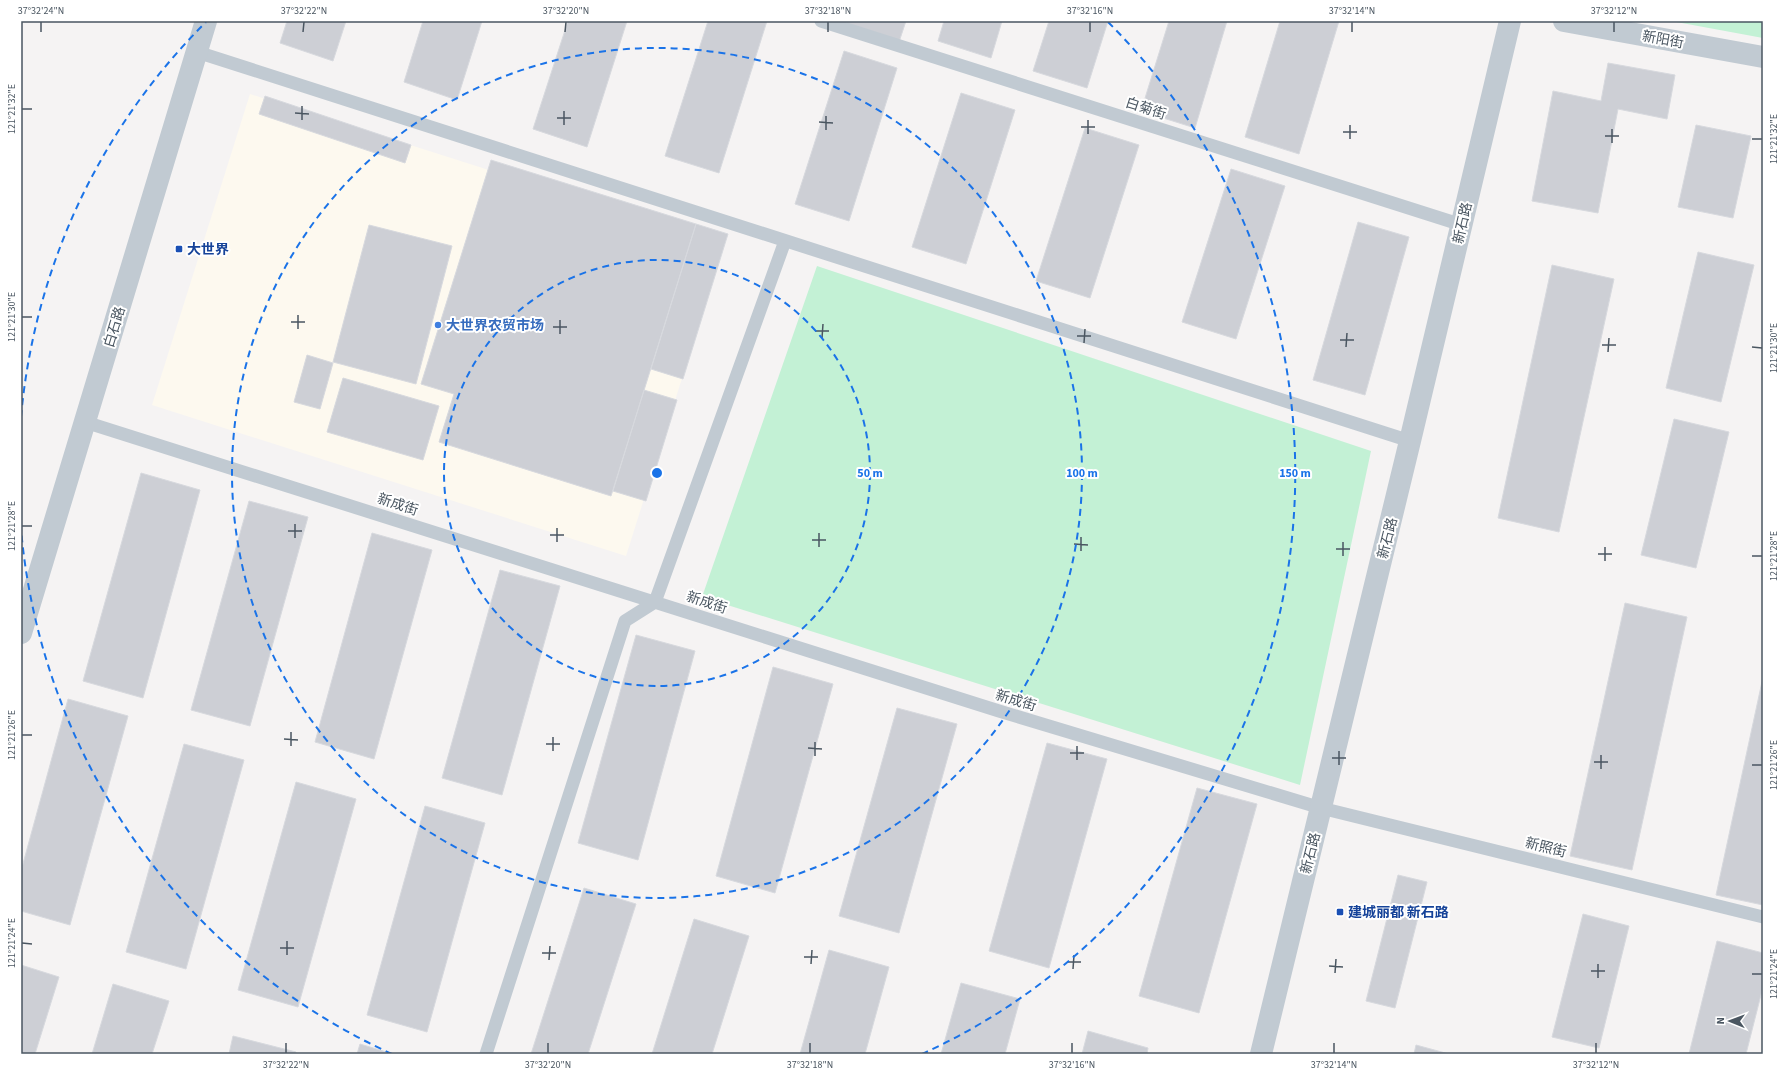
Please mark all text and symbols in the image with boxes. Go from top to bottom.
text: 37°32'24"N [18,4,64,18]
text: 37°32'22"N [281,4,327,18]
text: 37°32'20"N [543,4,589,18]
text: 37°32'18"N [805,4,851,18]
text: 37°32'16"N [1067,4,1113,18]
text: 37°32'14"N [1329,4,1375,18]
text: 37°32'12"N [1591,4,1637,18]
street label: 新阳街 [1640,26,1685,53]
text: 121°21'32"E [5,84,19,134]
street label: 白菊街 [1123,93,1169,125]
text: 121°21'32"E [1767,114,1781,164]
street label: 新石路 [1449,201,1477,246]
place label: 大世界 [187,240,229,260]
marker: 大世界 [174,244,184,254]
text: 121°21'30"E [5,292,19,342]
street label: 白石路 [99,304,131,350]
place label: 大世界农贸市场 [446,316,544,336]
marker: 大世界农贸市场 [433,320,443,330]
text: 121°21'30"E [1767,323,1781,373]
text: 50 m [857,465,883,482]
text: 100 m [1066,465,1098,482]
text: 150 m [1279,465,1311,482]
centre of rings [650,466,664,480]
street label: 新成街 [375,489,421,521]
text: 121°21'28"E [5,501,19,551]
street label: 新石路 [1373,515,1403,561]
text: 121°21'28"E [1767,531,1781,581]
street label: 新成街 [684,587,730,619]
street label: 新成街 [993,685,1039,717]
text: 121°21'26"E [5,710,19,760]
text: 121°21'26"E [1767,740,1781,790]
street label: 新石路 [1296,830,1326,876]
street label: 新照街 [1523,833,1569,863]
place label: 建城丽都 新石路 [1348,903,1449,923]
marker: 建城丽都 新石路 [1335,907,1345,917]
text: 121°21'24"E [5,918,19,968]
text: 121°21'24"E [1767,949,1781,999]
north arrow [1710,1001,1750,1041]
text: N [1713,1017,1728,1025]
text: 37°32'22"N [263,1058,309,1072]
text: 37°32'20"N [525,1058,571,1072]
text: 37°32'18"N [787,1058,833,1072]
text: 37°32'16"N [1049,1058,1095,1072]
text: 37°32'14"N [1311,1058,1357,1072]
text: 37°32'12"N [1573,1058,1619,1072]

